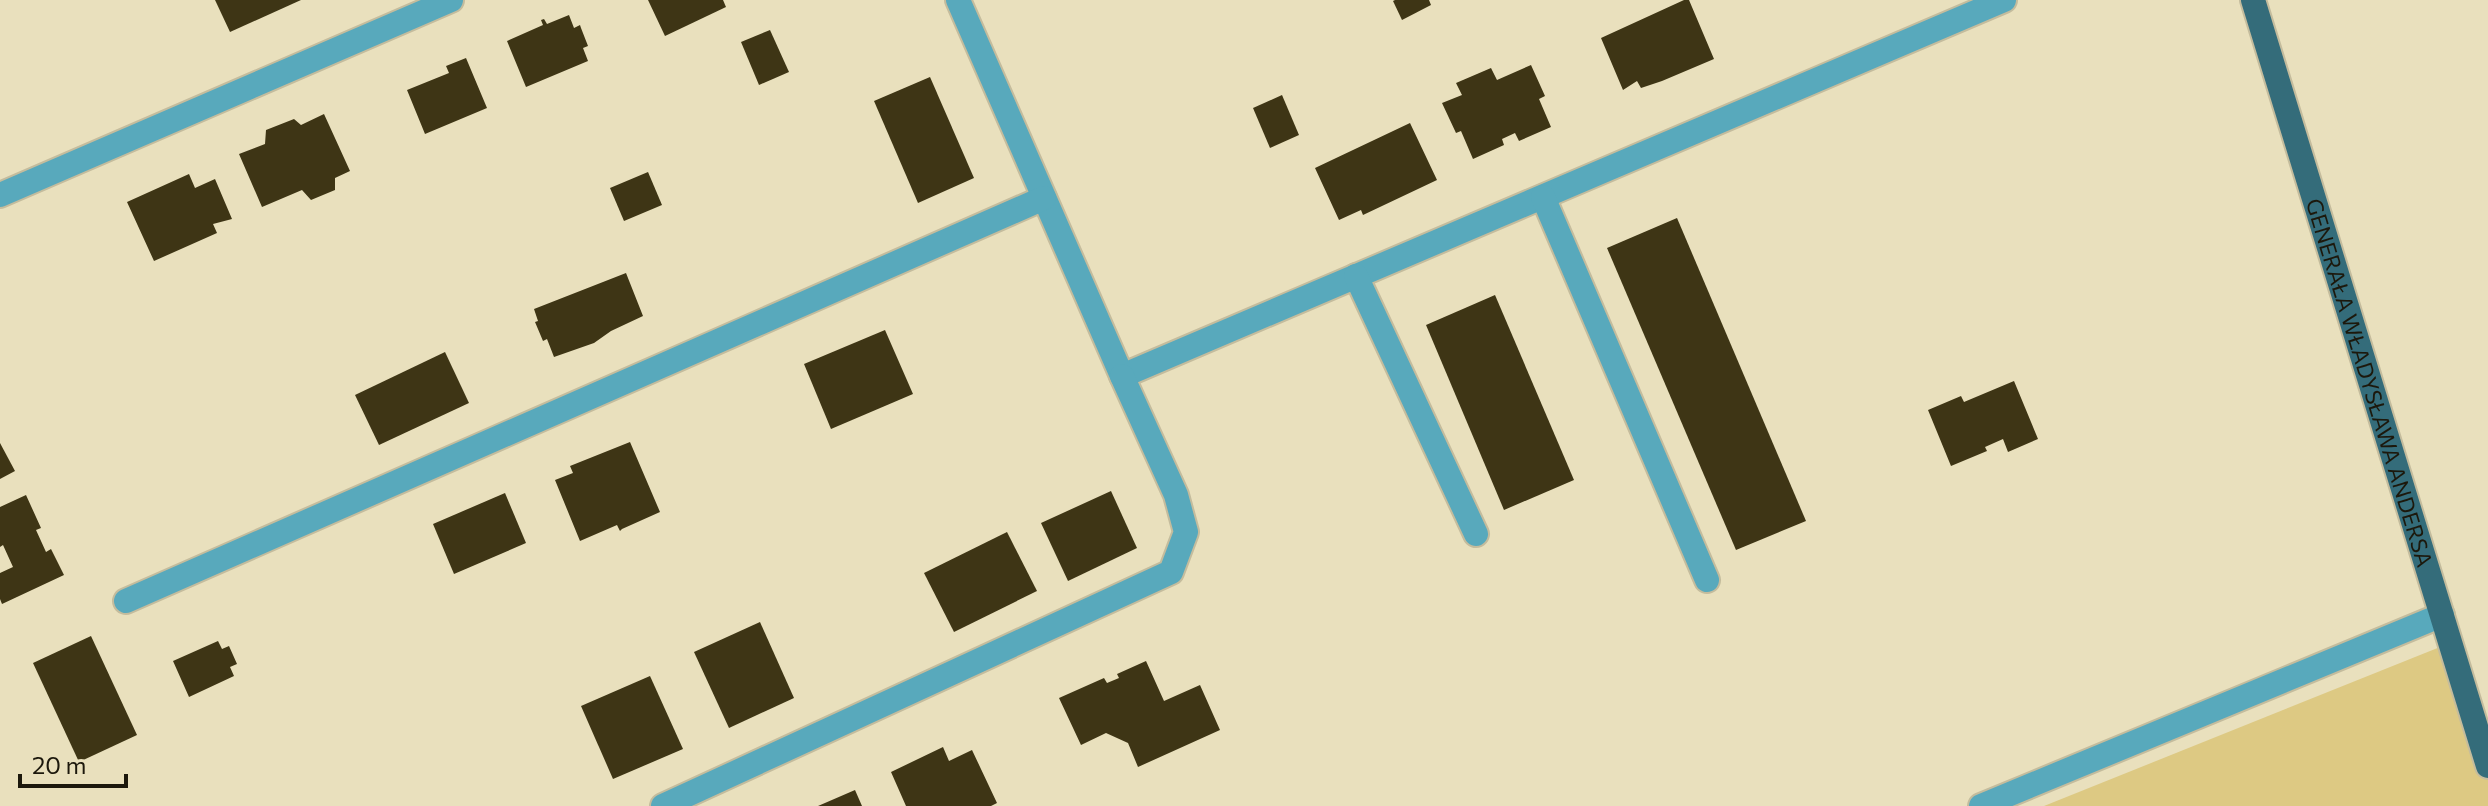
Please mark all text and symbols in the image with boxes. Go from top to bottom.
street label: GENERAŁA WŁADYSŁAWA ANDERSA [2301,195,2440,570]
scale bar [20,738,126,788]
text: 20 m [32,750,86,779]

